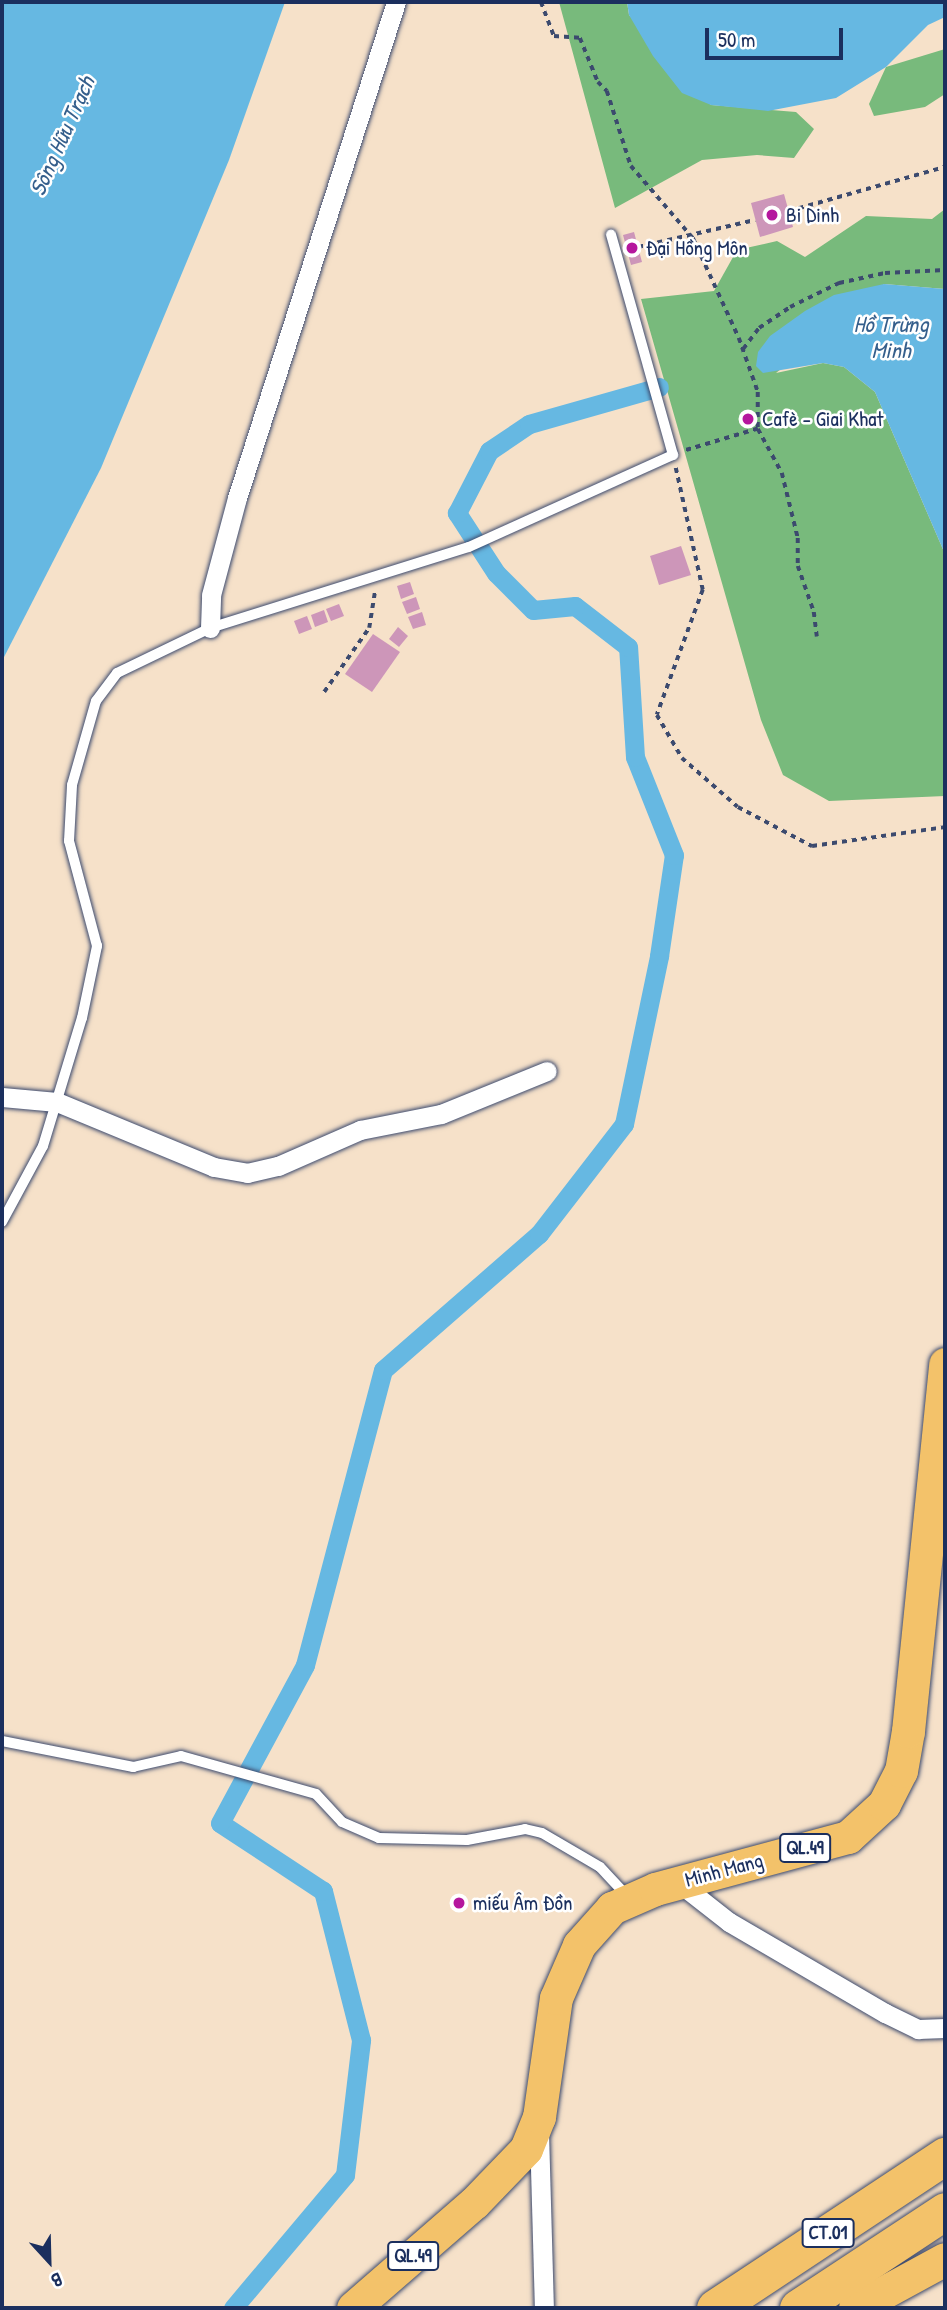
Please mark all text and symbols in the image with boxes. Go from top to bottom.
scale bar [709,14,847,58]
text: 50 m [718,25,755,54]
water label: Sông Hữu Trạch [23,72,101,200]
place label: Bi Dinh [786,202,839,228]
marker: Bi Dinh [764,207,780,223]
place label: Đại Hồng Môn [646,235,748,261]
marker: Đại Hồng Môn [624,240,640,256]
water label: Hồ Trừng Minh [854,310,928,364]
place label: Cafè - Giai Khat [762,406,884,432]
marker: Cafè - Giai Khat [740,411,756,427]
road number: QL.49 [779,1832,831,1864]
street label: Minh Mang [682,1847,766,1893]
place label: miếu Âm Đồn [473,1890,572,1916]
marker: miếu Âm Đồn [451,1895,467,1911]
road number: CT.01 [800,2218,856,2248]
north arrow [14,2226,84,2296]
road number: QL.49 [387,2240,439,2272]
text: B [48,2267,66,2294]

